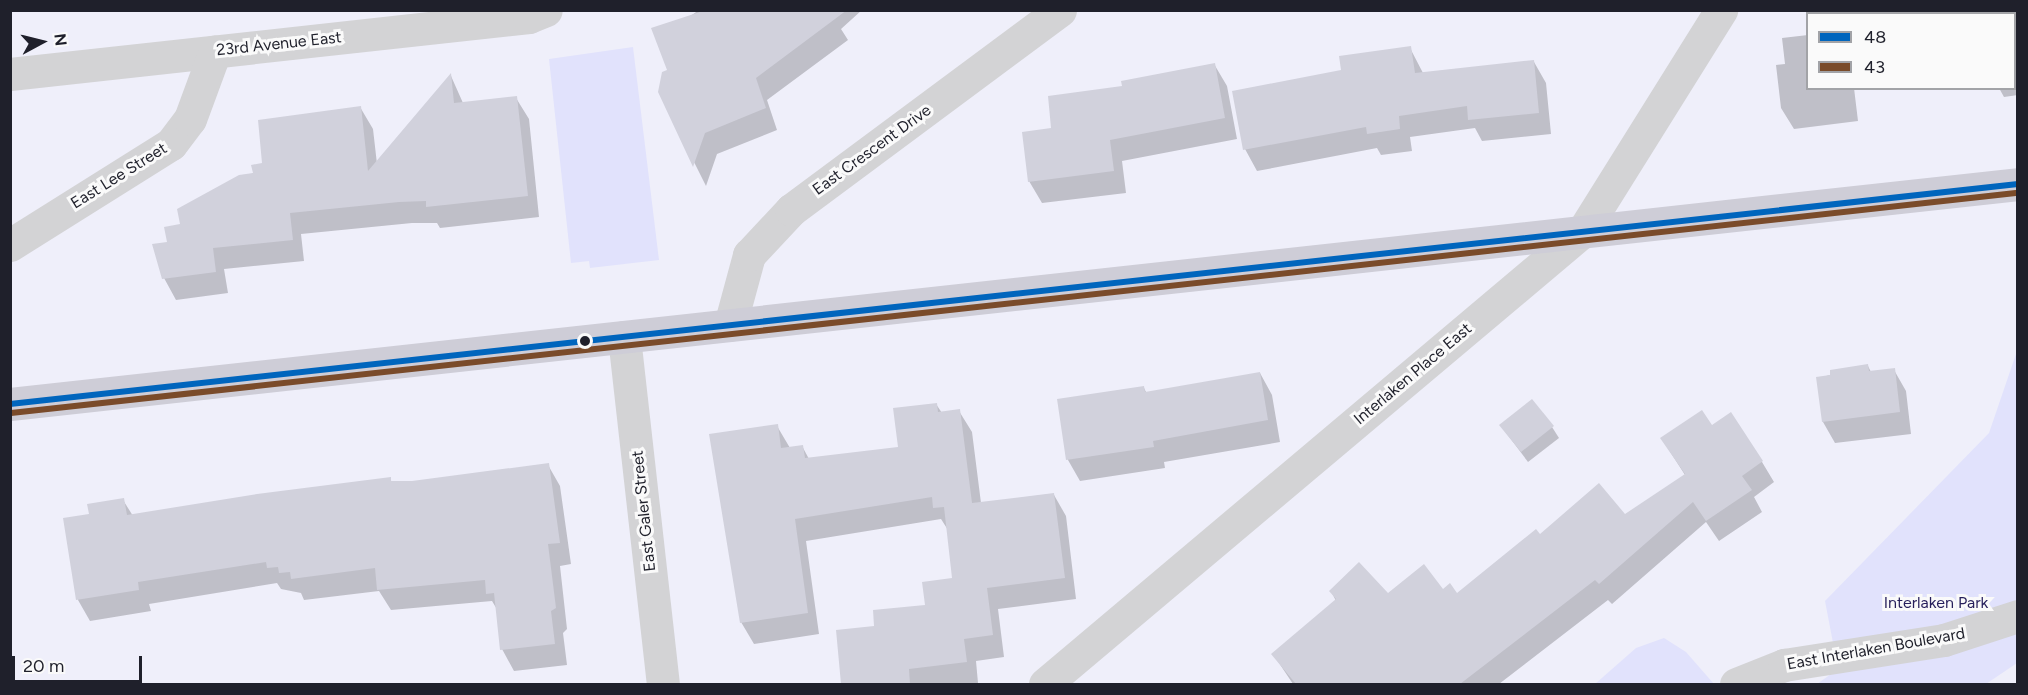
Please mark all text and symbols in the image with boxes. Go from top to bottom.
north arrow [12,12,72,72]
legend [1806,12,2016,90]
text: 48 [1864,26,1886,48]
street label: 23rd Avenue East [216,28,342,60]
text: N [50,32,71,47]
text: 43 [1864,56,1885,78]
street label: East Crescent Drive [809,101,935,199]
street label: East Lee Street [67,139,171,213]
street label: Interlaken Place East [1350,319,1476,429]
unlabelled marker [579,335,591,347]
street label: East Galer Street [628,449,660,573]
park label: Interlaken Park [1884,593,1988,613]
street label: East Interlaken Boulevard [1785,624,1967,674]
scale bar [15,644,146,682]
text: 20 m [23,655,64,677]

